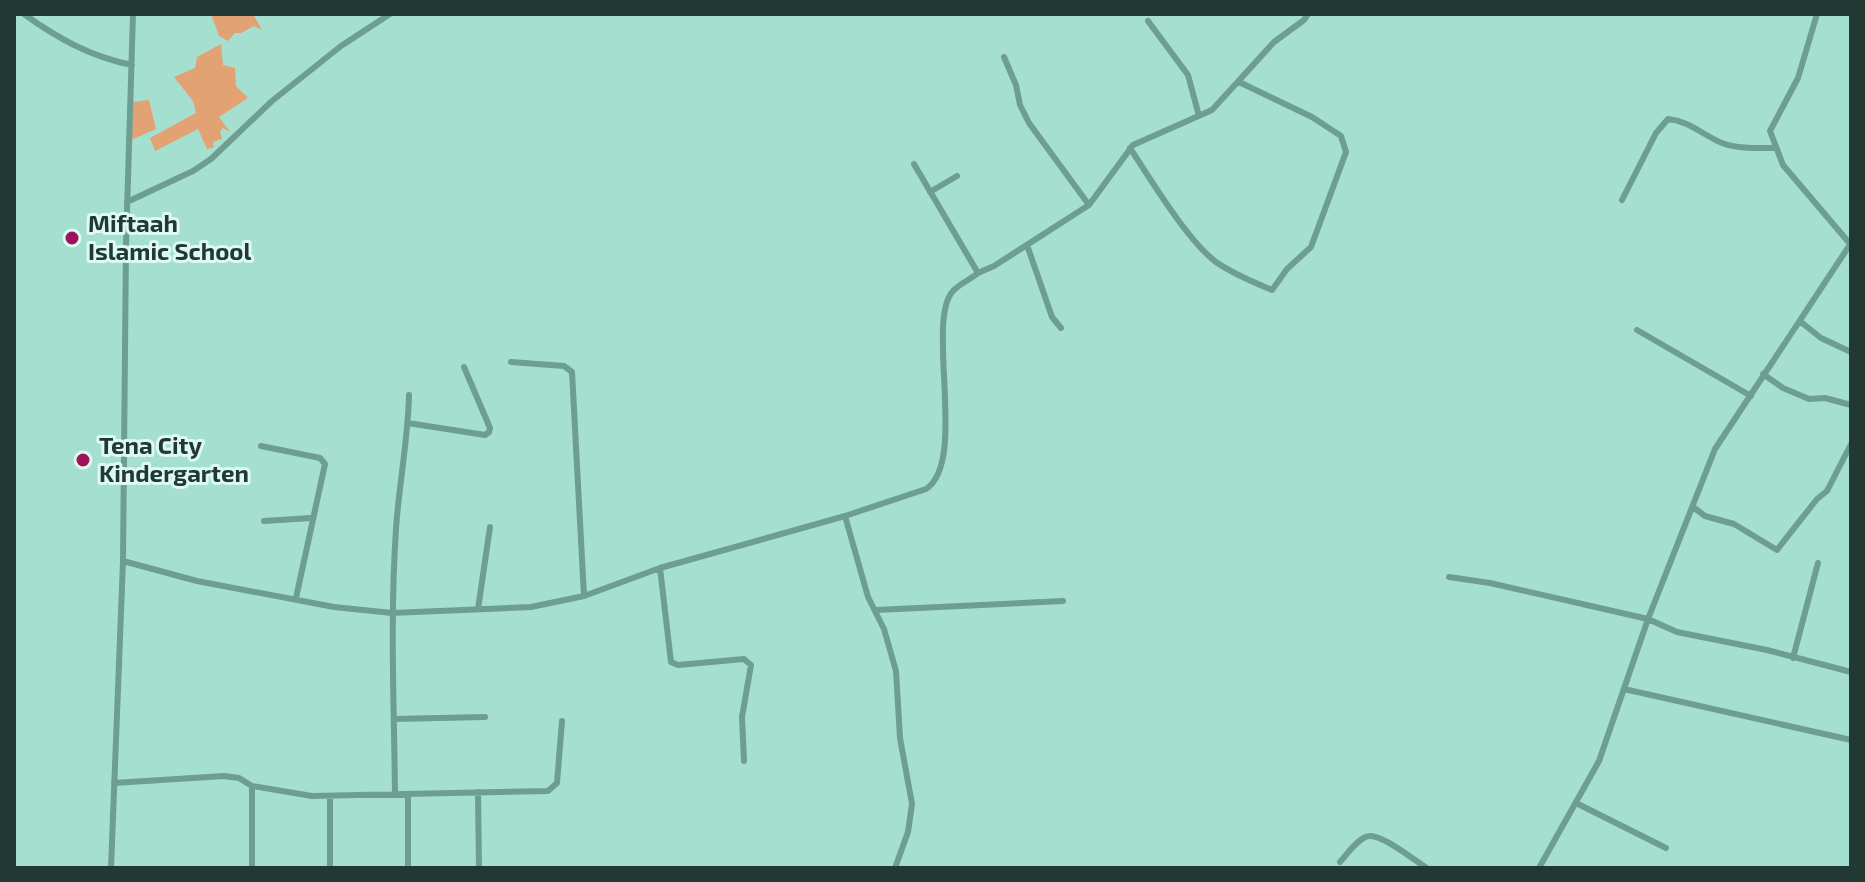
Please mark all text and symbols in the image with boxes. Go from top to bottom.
place label: Miftaah Islamic School [88,208,251,265]
marker: Miftaah Islamic School [63,229,81,247]
place label: Tena City Kindergarten [99,430,249,487]
marker: Tena City Kindergarten [74,451,92,469]

